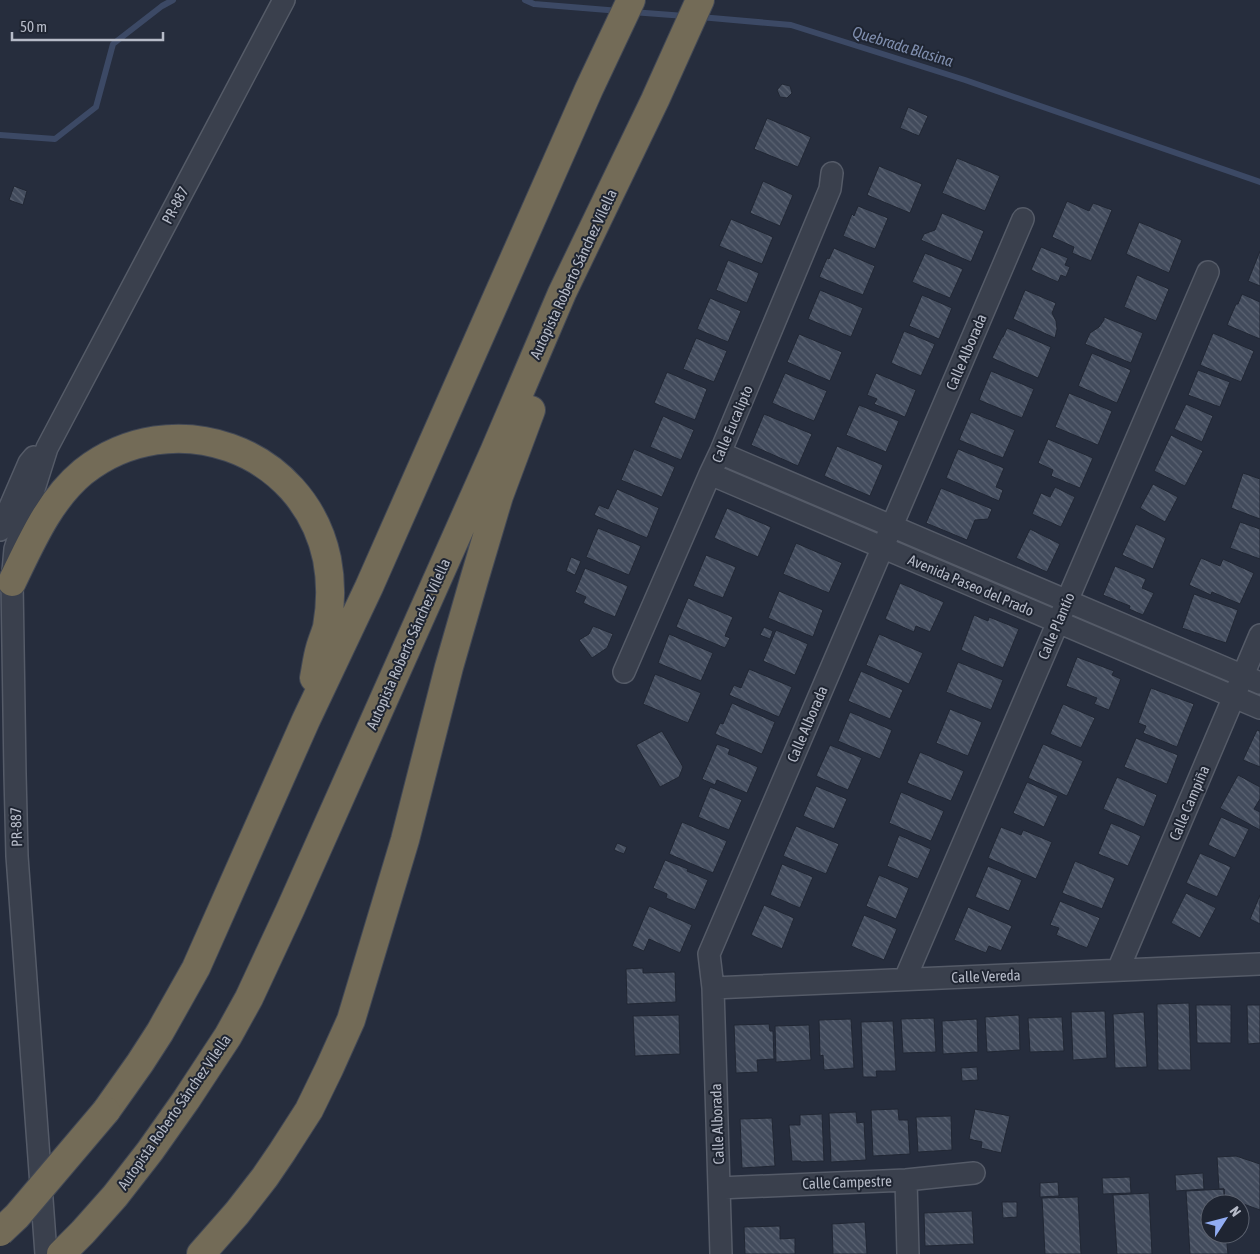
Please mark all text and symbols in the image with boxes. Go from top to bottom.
scale bar [12,10,164,42]
text: 50 m [20,18,47,35]
water label: Quebrada Blasina [850,22,956,70]
street label: PR-887 [158,183,192,227]
street label: Autopista Roberto Sánchez Vilella [526,187,620,361]
street label: Calle Alborada [942,311,990,393]
street label: Calle Eucalipto [708,383,756,465]
street label: Avenida Paseo del Prado [906,551,1036,619]
street label: Autopista Roberto Sánchez Vilella [363,556,453,732]
street label: Calle Plantío [1034,590,1078,662]
street label: Calle Alborada [783,683,831,765]
street label: Calle Campiña [1166,763,1212,843]
street label: PR-887 [7,807,25,847]
street label: Calle Vereda [951,966,1021,986]
street label: Autopista Roberto Sánchez Vilella [114,1031,234,1193]
street label: Calle Alborada [707,1083,727,1165]
street label: Calle Campestre [802,1172,892,1192]
north arrow [1200,1194,1250,1244]
text: N [1227,1203,1244,1219]

